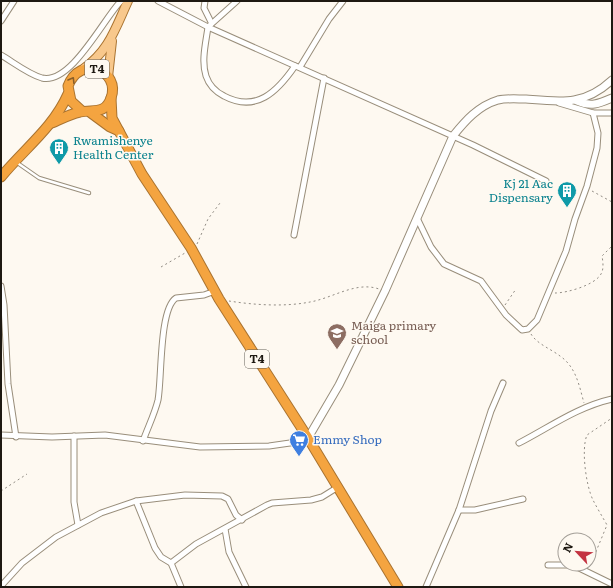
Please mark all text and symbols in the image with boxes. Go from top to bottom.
road number: T4 [85,60,109,78]
one-way arrow [67,77,74,84]
place label: Rwamishenye Health Center [73,131,154,163]
building icon: Rwamishenye Health Center [48,137,70,165]
place label: Kj 21 Aac Dispensary [489,174,553,206]
building icon: Kj 21 Aac Dispensary [556,180,578,208]
place label: Maiga primary school [351,316,436,348]
school or university icon: Maiga primary school [326,322,348,350]
road number: T4 [245,350,269,368]
supermarket icon: Emmy Shop [288,429,310,457]
place label: Emmy Shop [313,430,382,448]
north arrow [557,532,597,572]
text: N [558,540,576,555]

